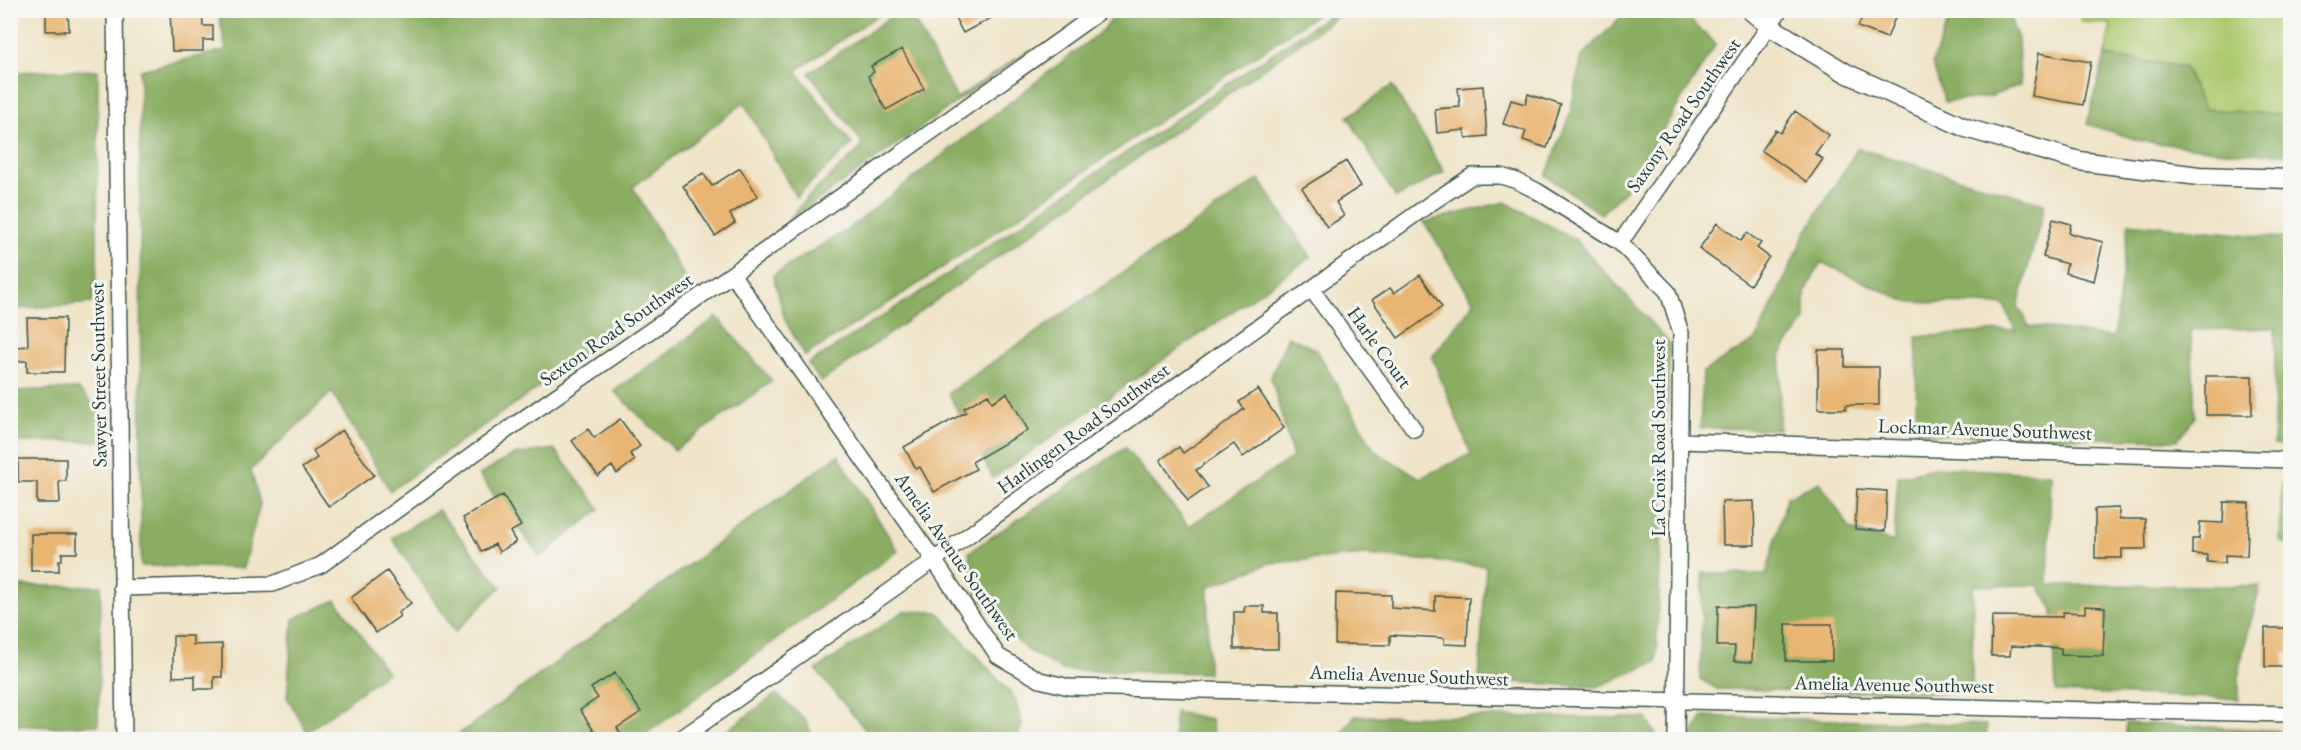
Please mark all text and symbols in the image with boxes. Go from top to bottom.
street label: Saxony Road Southwest [1620,32,1747,198]
street label: Sexton Road Southwest [534,266,698,392]
street label: Sawyer Street Southwest [83,282,113,468]
street label: Harle Court [1342,301,1419,394]
street label: La Croix Road Southwest [1645,339,1671,537]
street label: Harlingen Road Southwest [991,356,1175,500]
street label: Lockmar Avenue Southwest [1877,412,2093,446]
street label: Amelia Avenue Southwest [888,466,1025,646]
street label: Amelia Avenue Southwest [1308,658,1510,692]
street label: Amelia Avenue Southwest [1793,669,1995,699]

